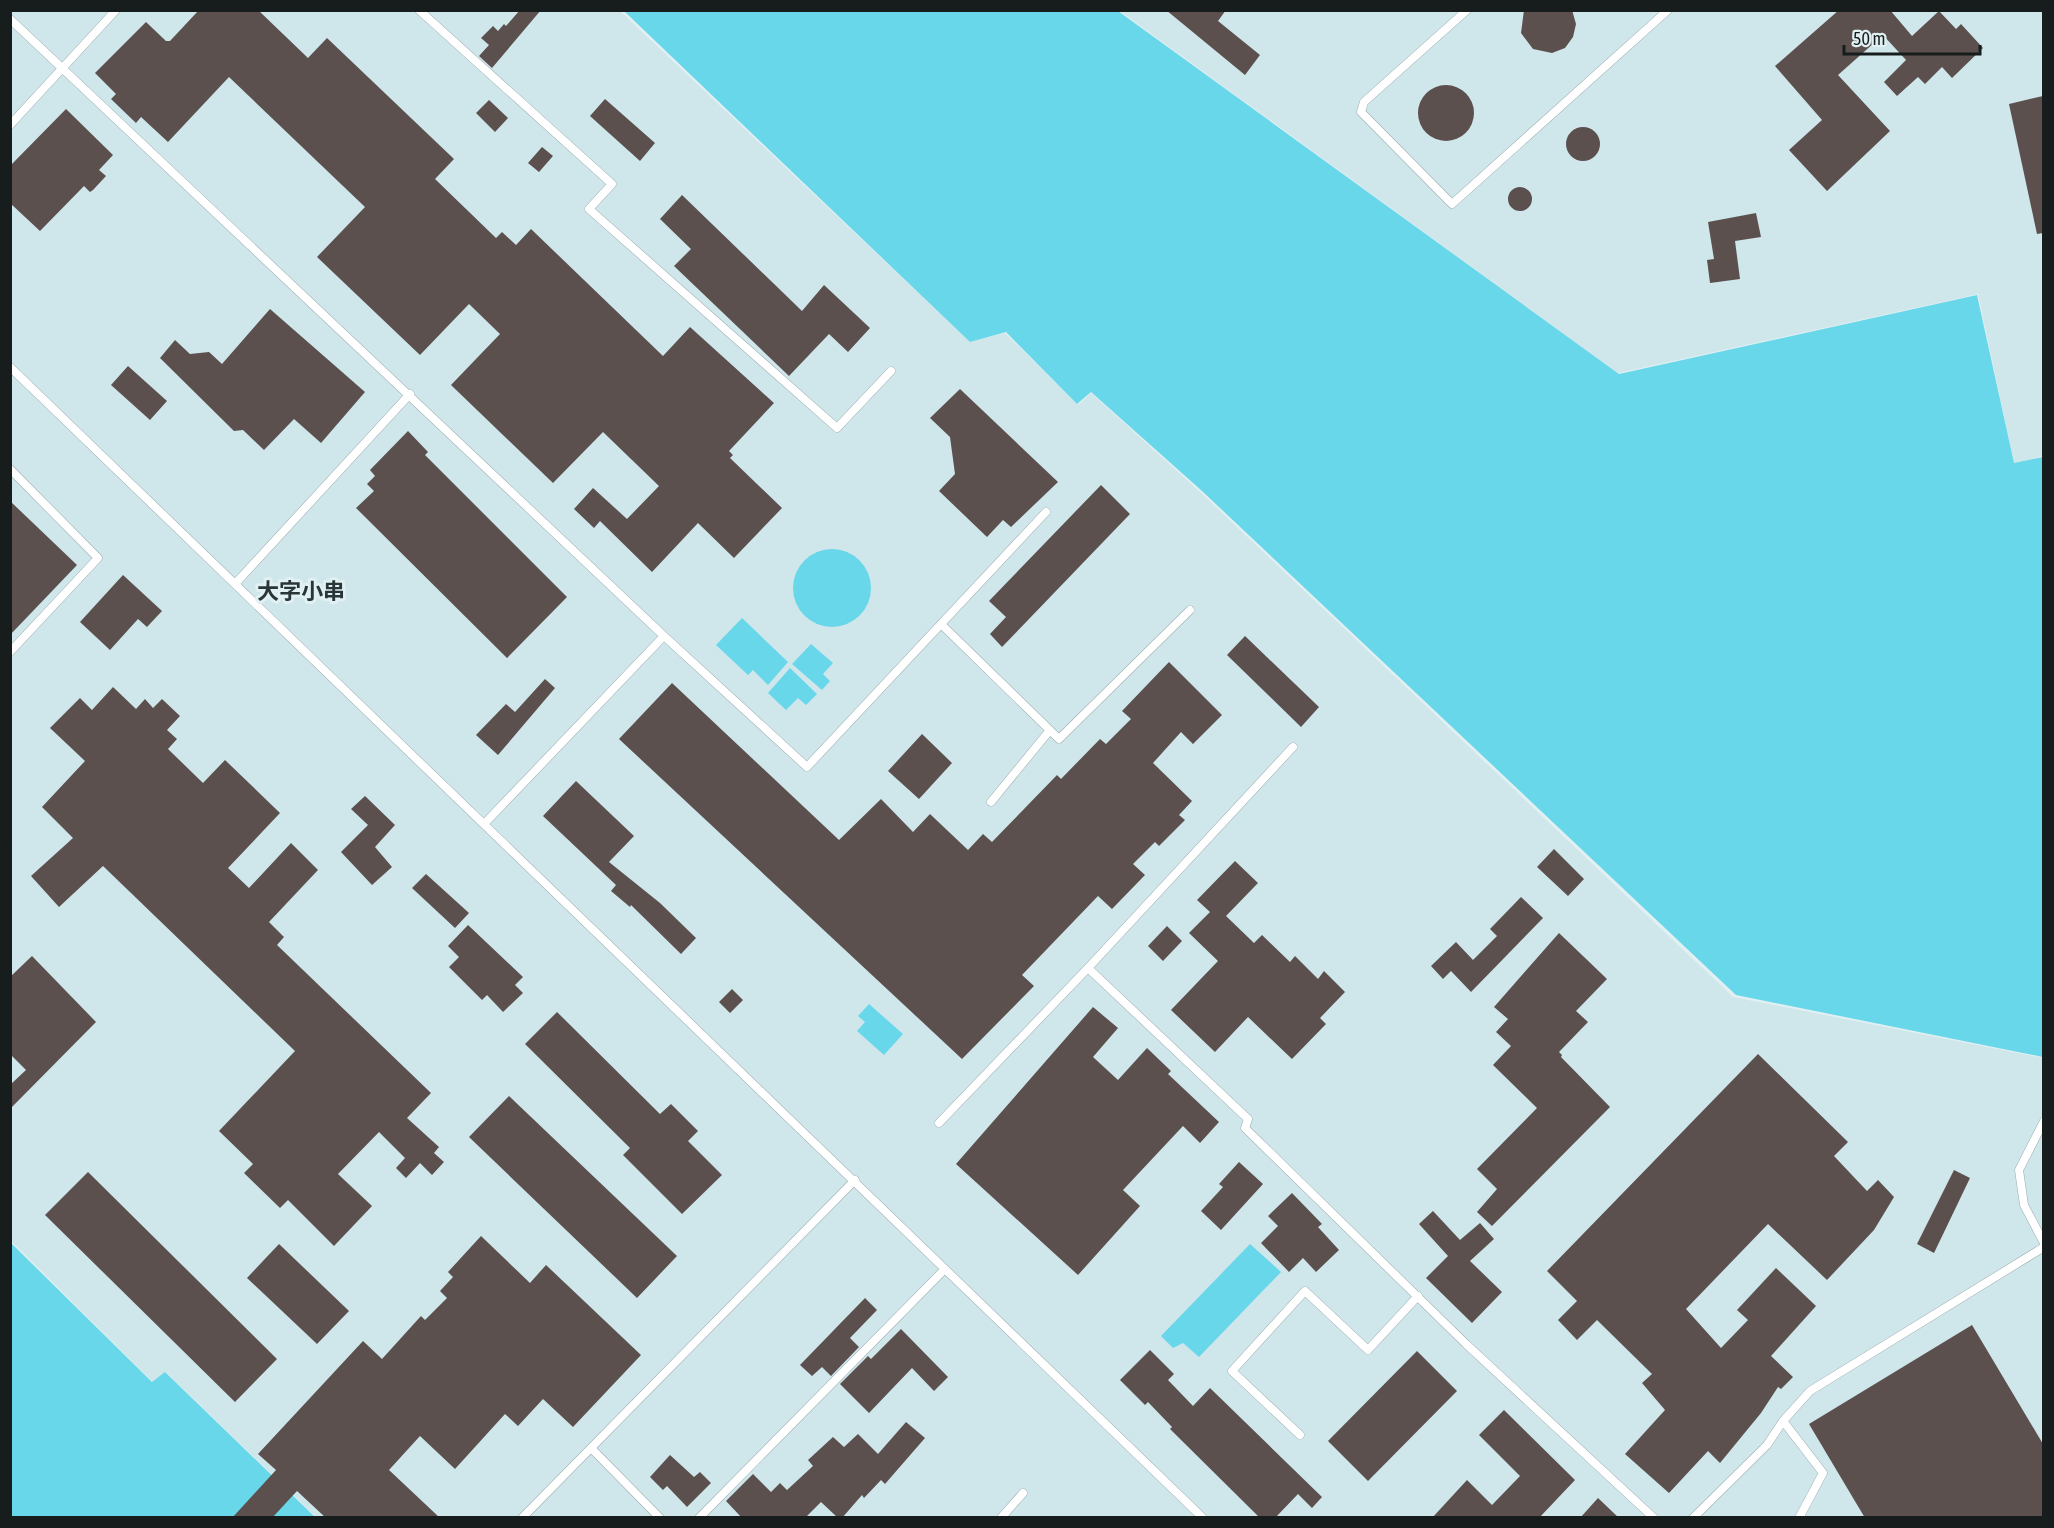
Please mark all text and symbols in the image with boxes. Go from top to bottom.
scale bar [1844,18,1980,56]
text: 50 m [1853,28,1885,49]
district label: 大字小串 [257,578,345,604]

